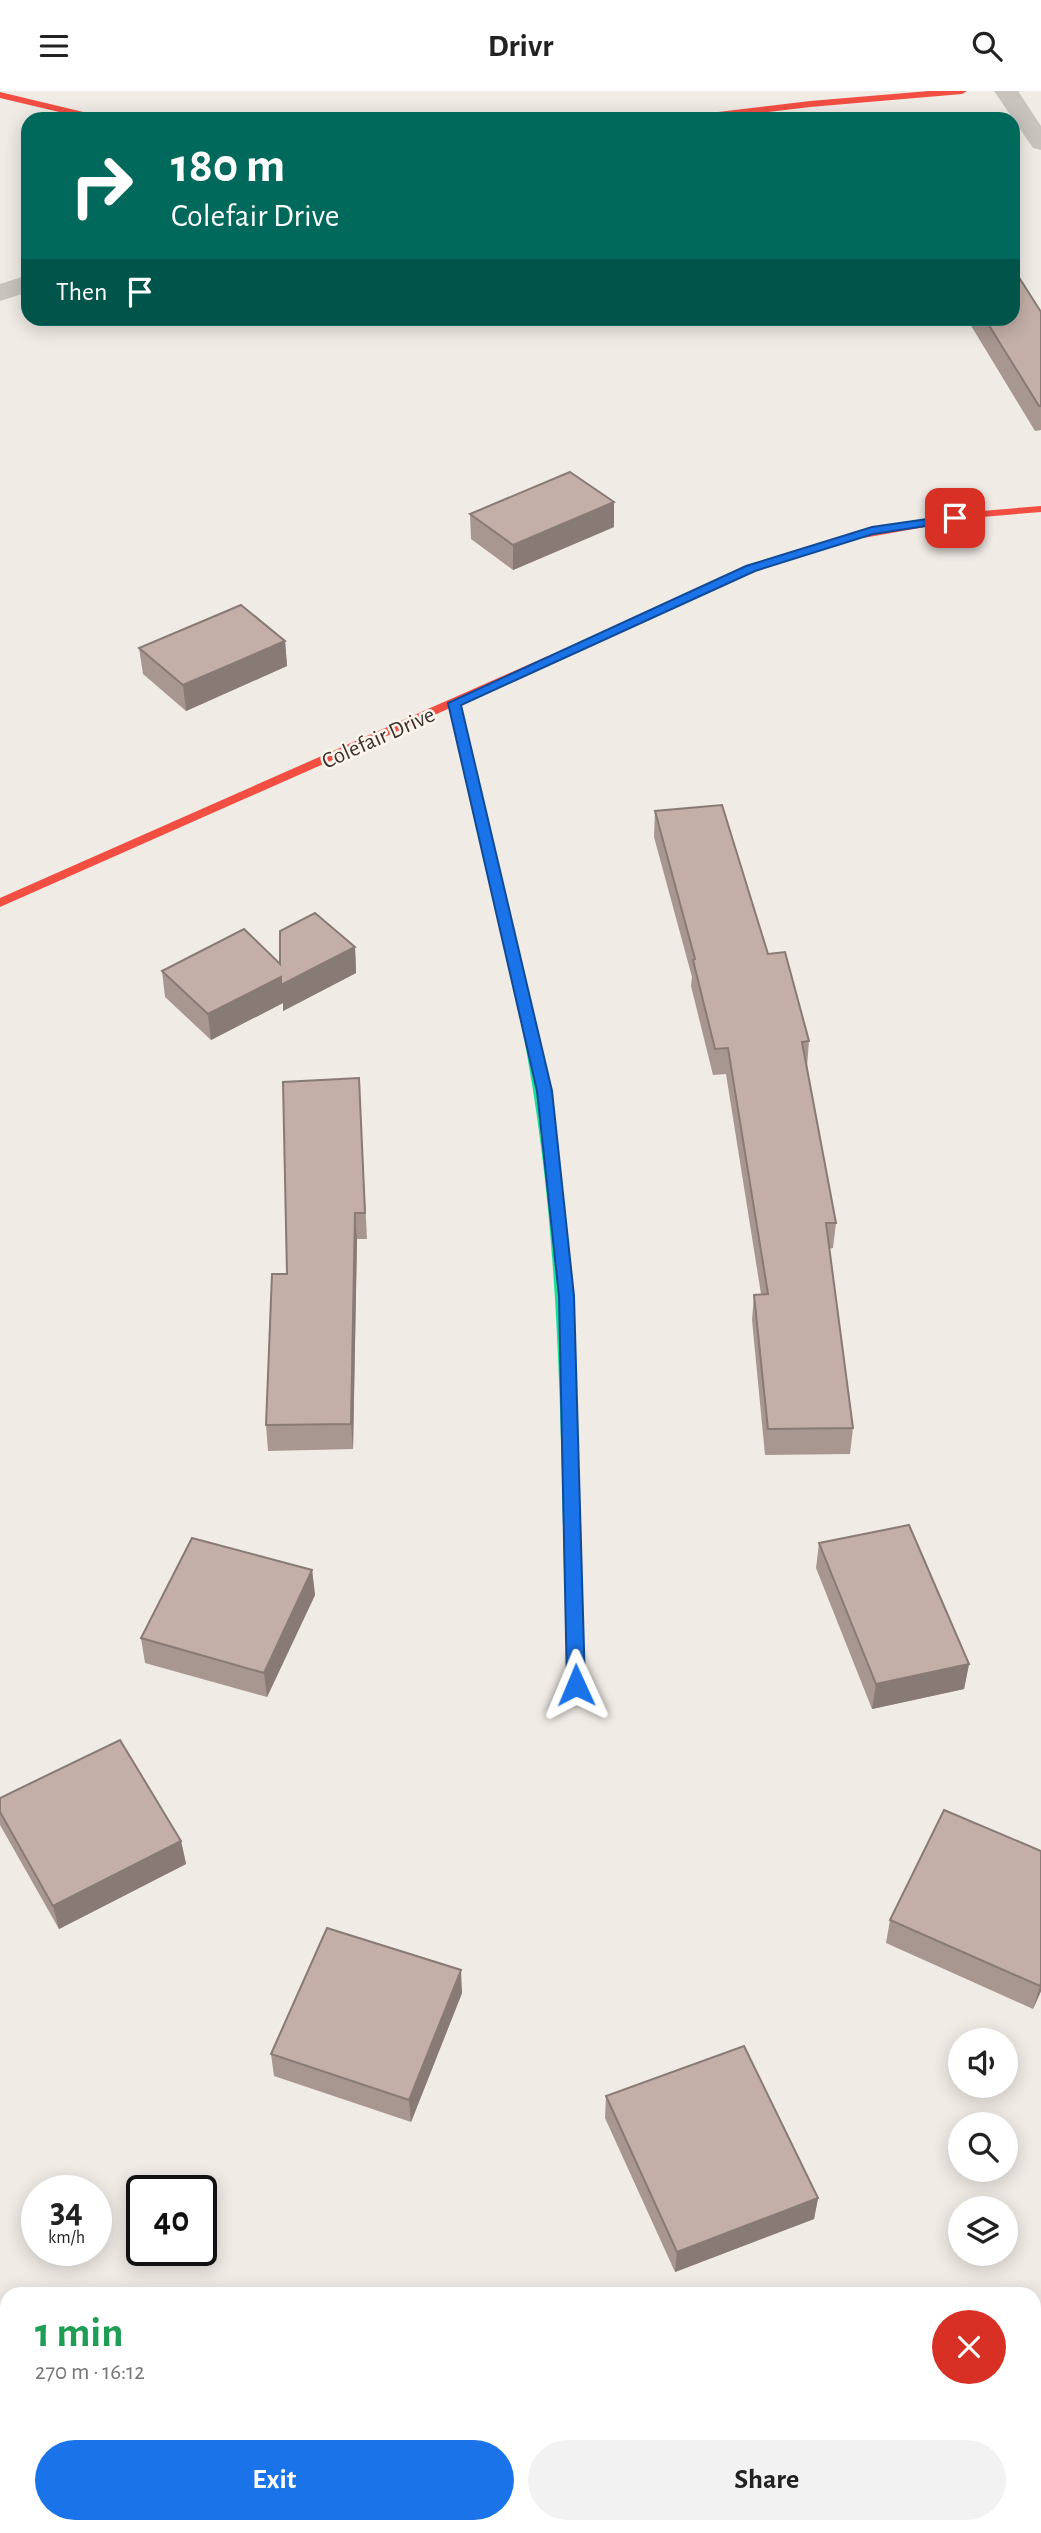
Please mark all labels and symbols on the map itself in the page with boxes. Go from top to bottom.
pin [925,488,985,548]
street label: Colefair Drive [319,703,439,773]
position arrow [539,1648,613,1722]
speed limit sign: 40 [126,2175,217,2266]

